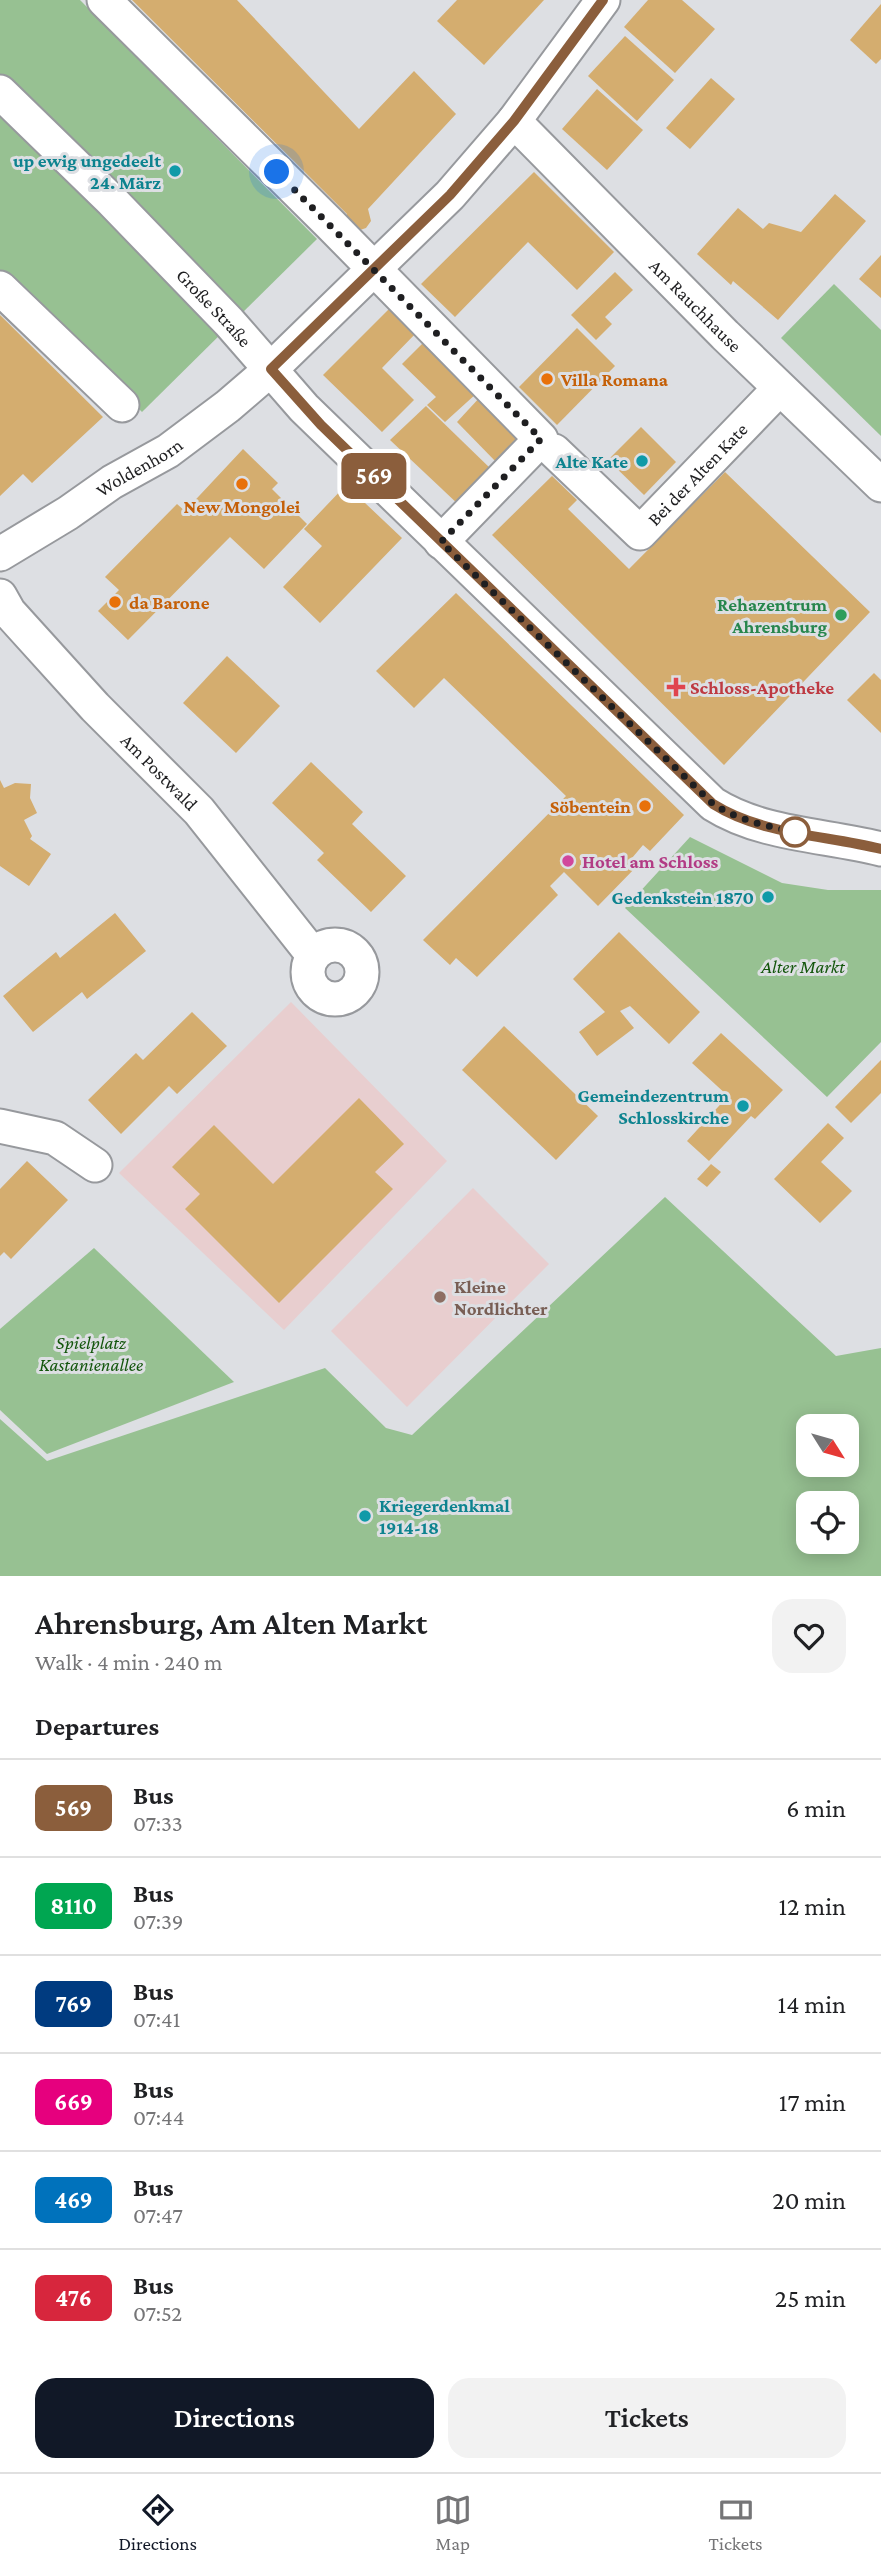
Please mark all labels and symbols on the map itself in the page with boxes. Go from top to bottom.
place label: up ewig ungedeelt 24. März [13,150,161,193]
your location [259,154,294,189]
marker: up ewig ungedeelt 24. März [167,163,183,179]
street label: Am Rauchhause [646,255,746,356]
street label: Große Straße [173,264,256,351]
place label: Villa Romana [560,369,669,390]
marker: Villa Romana [539,371,555,387]
street label: Bei der Alten Kate [643,418,751,529]
street label: Woldenhorn [92,434,186,501]
place label: Alte Kate [554,451,628,472]
line badge: 569 [334,453,414,499]
marker: Alte Kate [634,453,650,469]
marker: New Mongolei [234,476,250,492]
place label: New Mongolei [184,496,301,517]
place label: da Barone [129,592,210,613]
marker: da Barone [107,594,123,610]
place label: Rehazentrum Ahrensburg [717,594,827,637]
marker: Rehazentrum Ahrensburg [833,607,849,623]
place label: Schloss-Apotheke [690,677,834,698]
marker: Schloss-Apotheke [668,679,684,695]
street label: Am Postwald [117,729,202,814]
place label: Söbentein [550,796,631,817]
marker: Söbentein [637,798,653,814]
unlabelled marker [780,817,810,847]
place label: Hotel am Schloss [582,851,719,872]
marker: Hotel am Schloss [560,853,576,869]
place label: Gedenkstein 1870 [611,887,754,908]
marker: Gedenkstein 1870 [760,889,776,905]
park label: Alter Markt [760,956,845,977]
place label: Gemeindezentrum Schlosskirche [578,1085,729,1128]
marker: Gemeindezentrum Schlosskirche [735,1098,751,1114]
place label: Kleine Nordlichter [454,1276,548,1319]
marker: Kleine Nordlichter [432,1289,448,1305]
park label: Spielplatz Kastanienallee [39,1332,143,1375]
north arrow [796,1414,859,1477]
place label: Kriegerdenkmal 1914-18 [379,1495,510,1538]
marker: Kriegerdenkmal 1914-18 [357,1508,373,1524]

